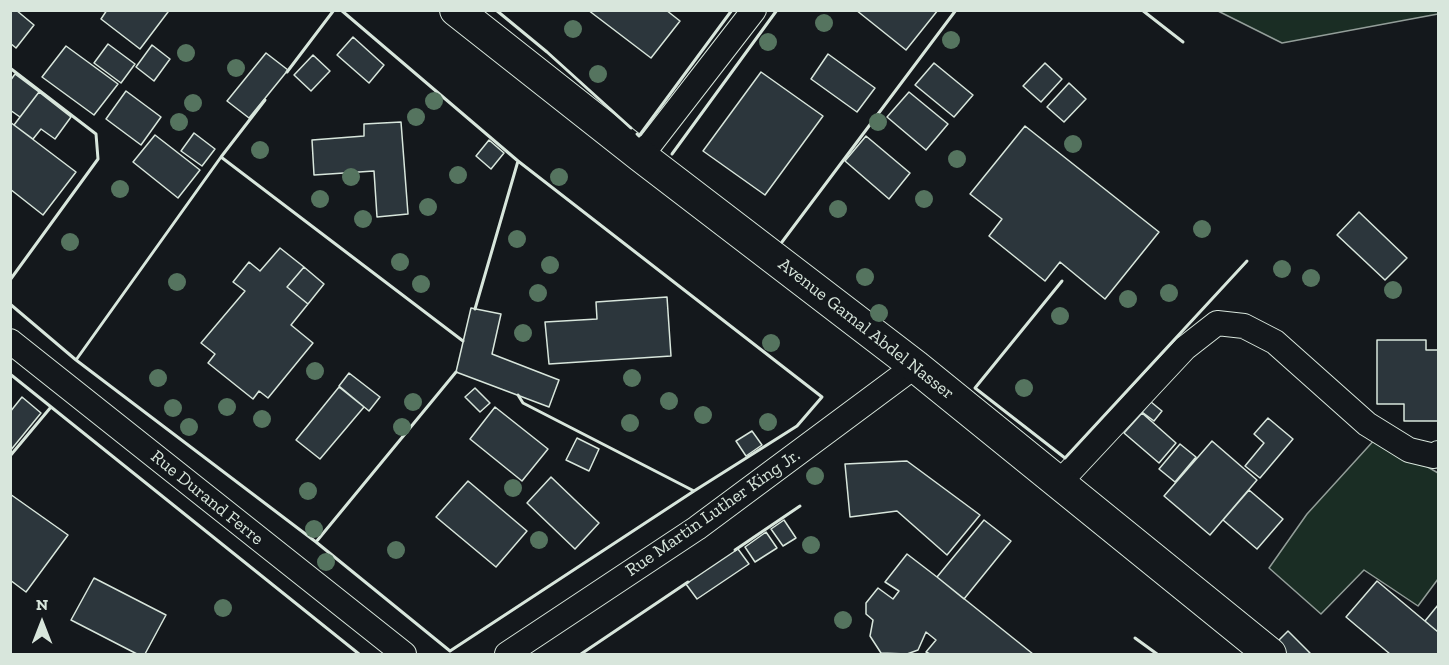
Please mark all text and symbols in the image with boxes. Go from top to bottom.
street label: Avenue Gamal Abdel Nasser [774,254,958,404]
street label: Rue Martin Luther King Jr. [622,445,804,581]
street label: Rue Durand Ferre [146,446,268,550]
north arrow [12,593,72,653]
text: N [36,595,48,614]

